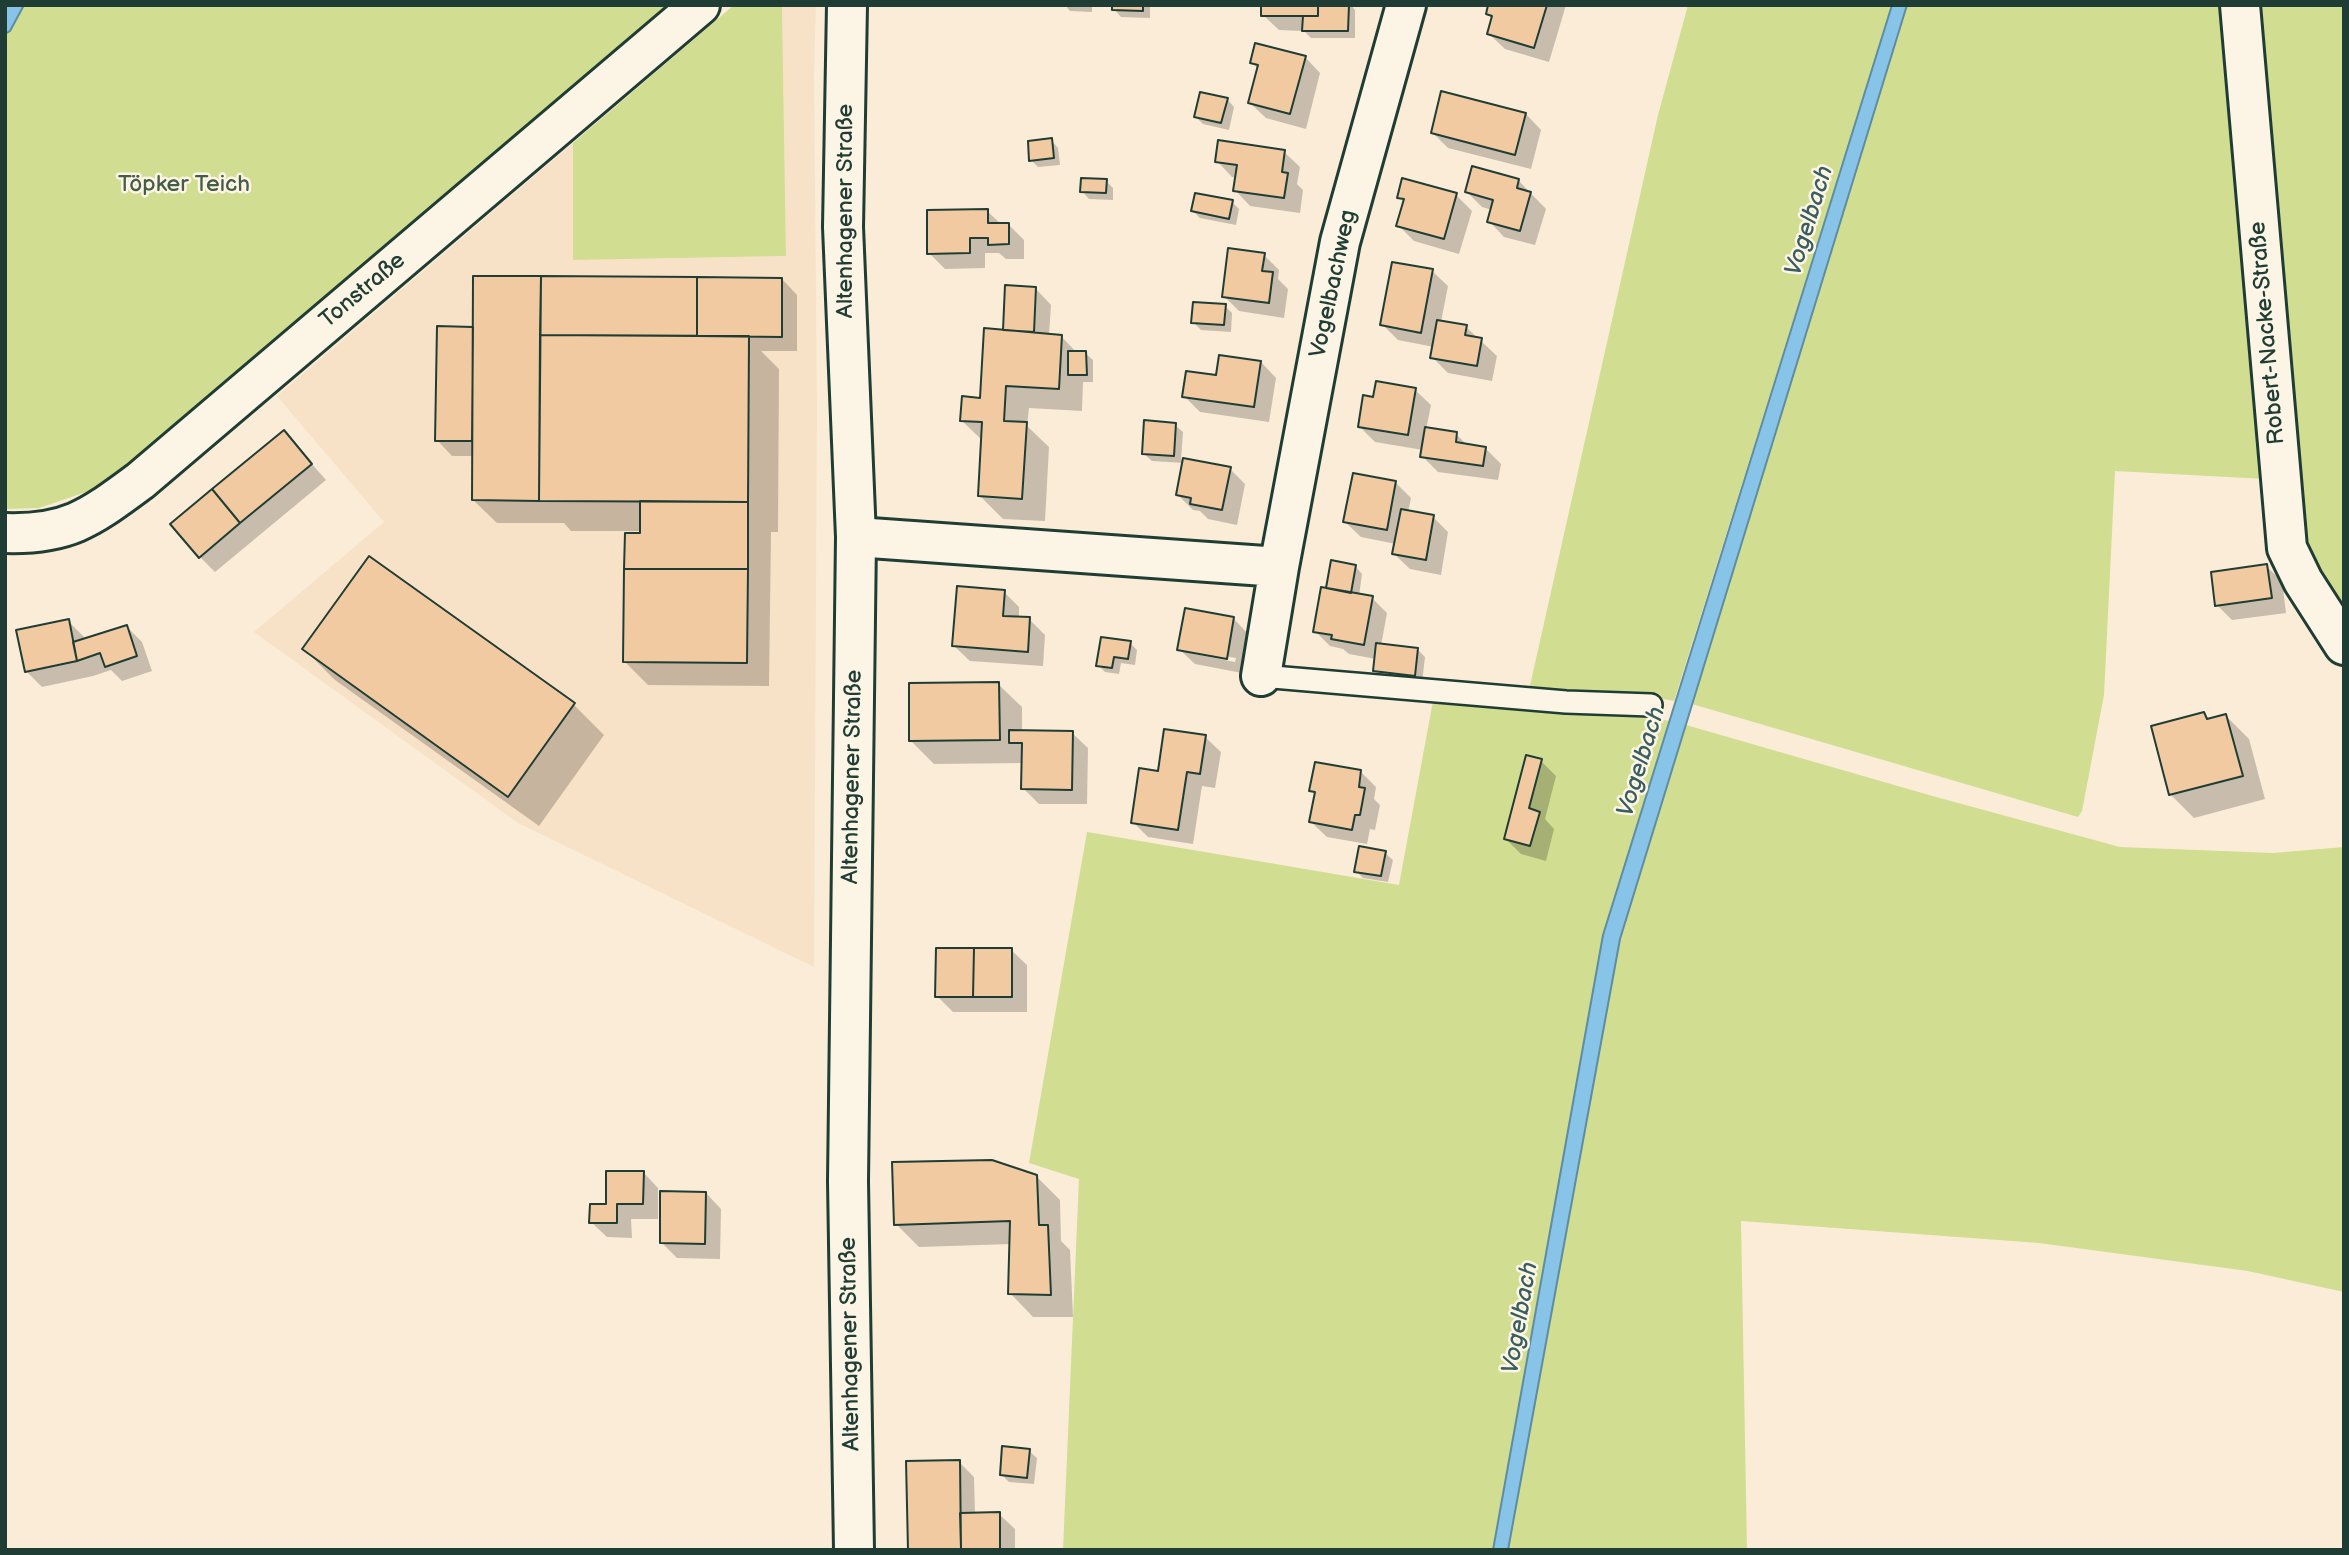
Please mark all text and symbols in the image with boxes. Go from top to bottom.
street label: Altenhagener Straße [832,104,860,318]
water label: Vogelbach [1780,163,1840,279]
park label: Töpker Teich [118,171,250,199]
street label: Vogelbachweg [1305,208,1363,360]
street label: Robert-Nacke-Straße [2244,220,2292,446]
street label: Tonstraße [315,247,411,335]
street label: Altenhagener Straße [837,670,869,884]
water label: Vogelbach [1612,704,1672,820]
street label: Altenhagener Straße [835,1237,867,1451]
water label: Vogelbach [1497,1260,1545,1376]

